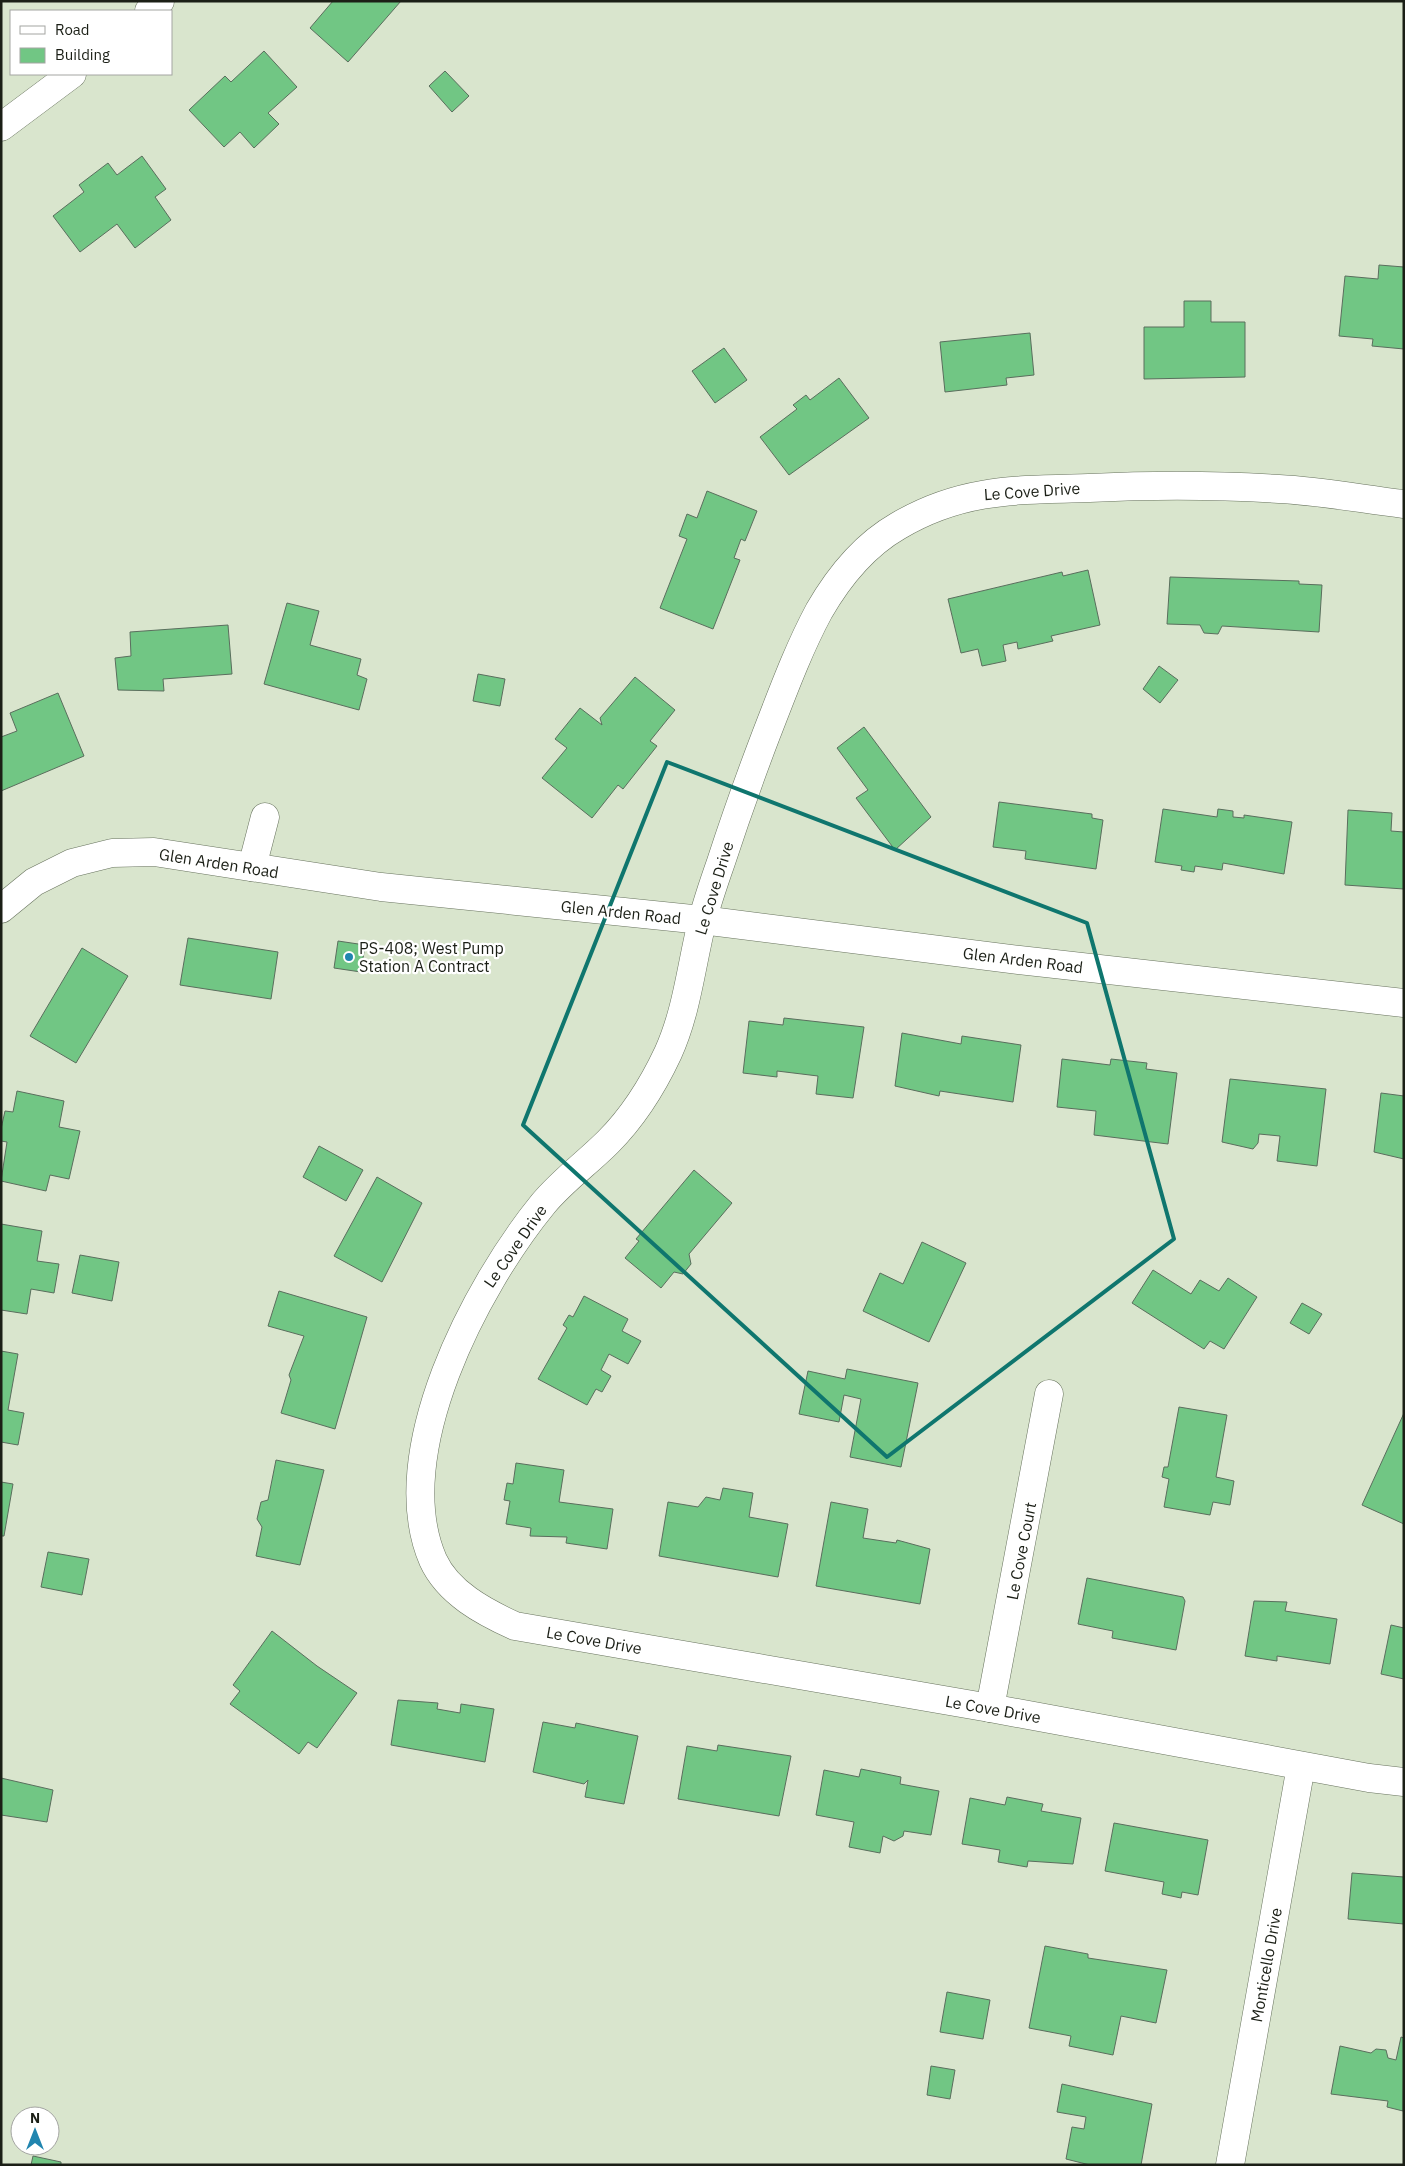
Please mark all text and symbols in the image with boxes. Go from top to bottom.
legend [10,10,172,75]
text: Road [55,20,90,39]
text: Building [55,45,110,64]
street label: Le Cove Drive [983,478,1081,504]
street label: Le Cove Drive [690,839,738,937]
street label: Glen Arden Road [158,844,280,882]
street label: Glen Arden Road [560,896,682,928]
place label: PS-408; West Pump Station A Contract [359,938,504,976]
street label: Glen Arden Road [962,943,1084,977]
marker: PS-408; West Pump Station A Contract [343,951,355,963]
street label: Le Cove Drive [479,1201,551,1291]
street label: Le Cove Court [1002,1500,1040,1602]
street label: Le Cove Drive [545,1622,644,1658]
street label: Le Cove Drive [944,1691,1043,1727]
street label: Monticello Drive [1246,1906,1286,2024]
north arrow [10,2106,60,2156]
text: N [30,2109,40,2127]

